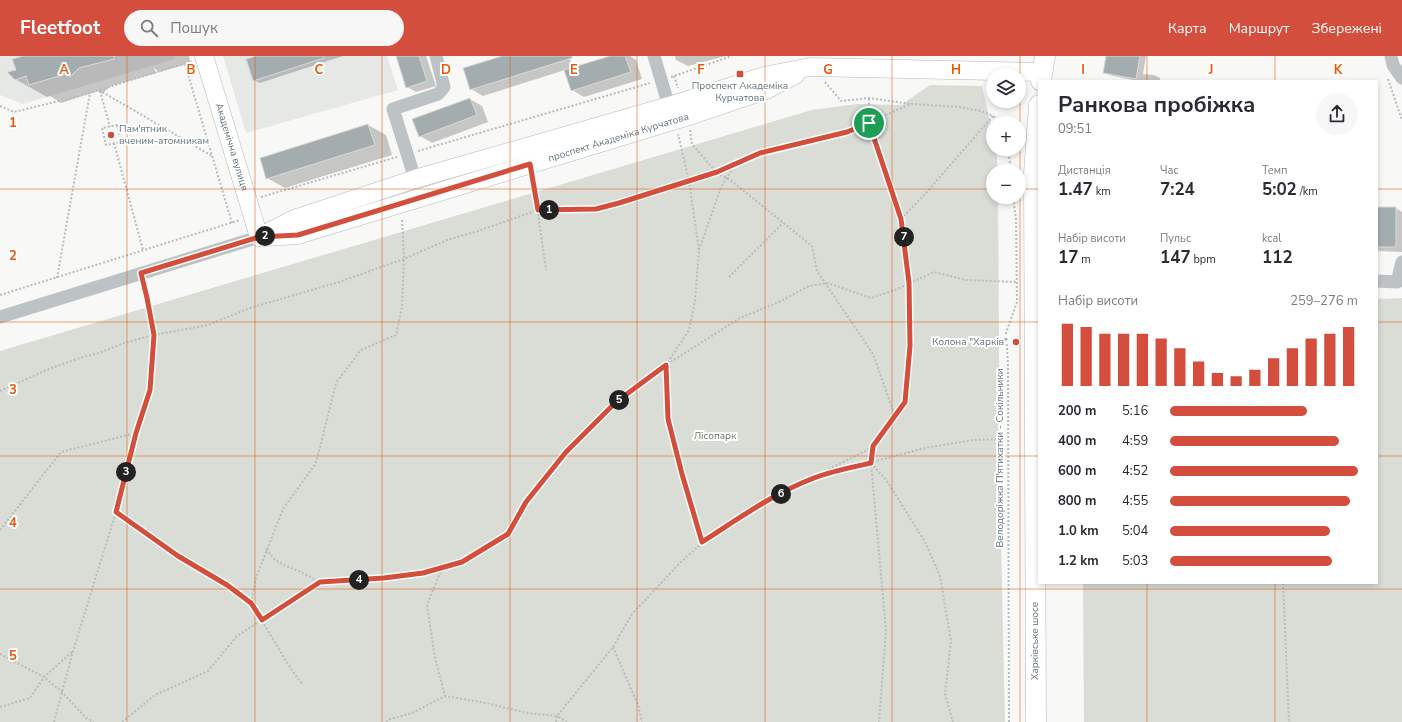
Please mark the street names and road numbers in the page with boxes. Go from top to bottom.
street label: Академічна вулиця [212,101,252,193]
street label: проспект Академіка Курчатова [546,110,691,166]
street label: Велодоріжка П'ятихатки - Сокільники [993,368,1007,547]
street label: Харківське шосе [1028,602,1042,680]

